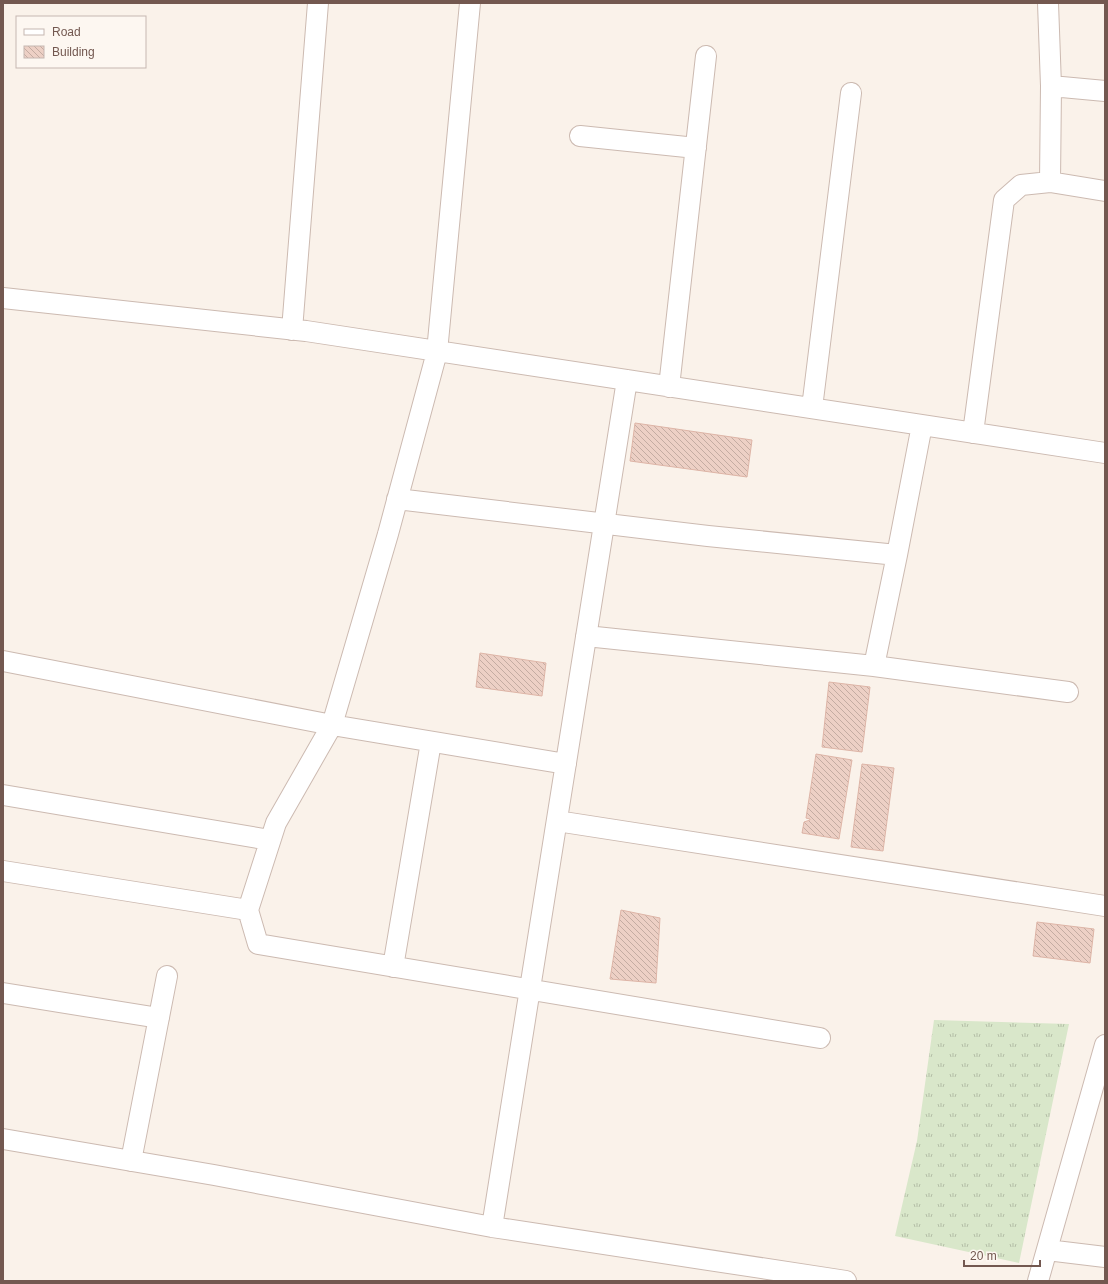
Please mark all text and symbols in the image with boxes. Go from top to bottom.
legend [16,16,146,68]
text: Road [52,25,81,39]
text: Building [52,45,95,59]
scale bar [964,1242,1040,1268]
text: 20 m [970,1249,997,1263]

